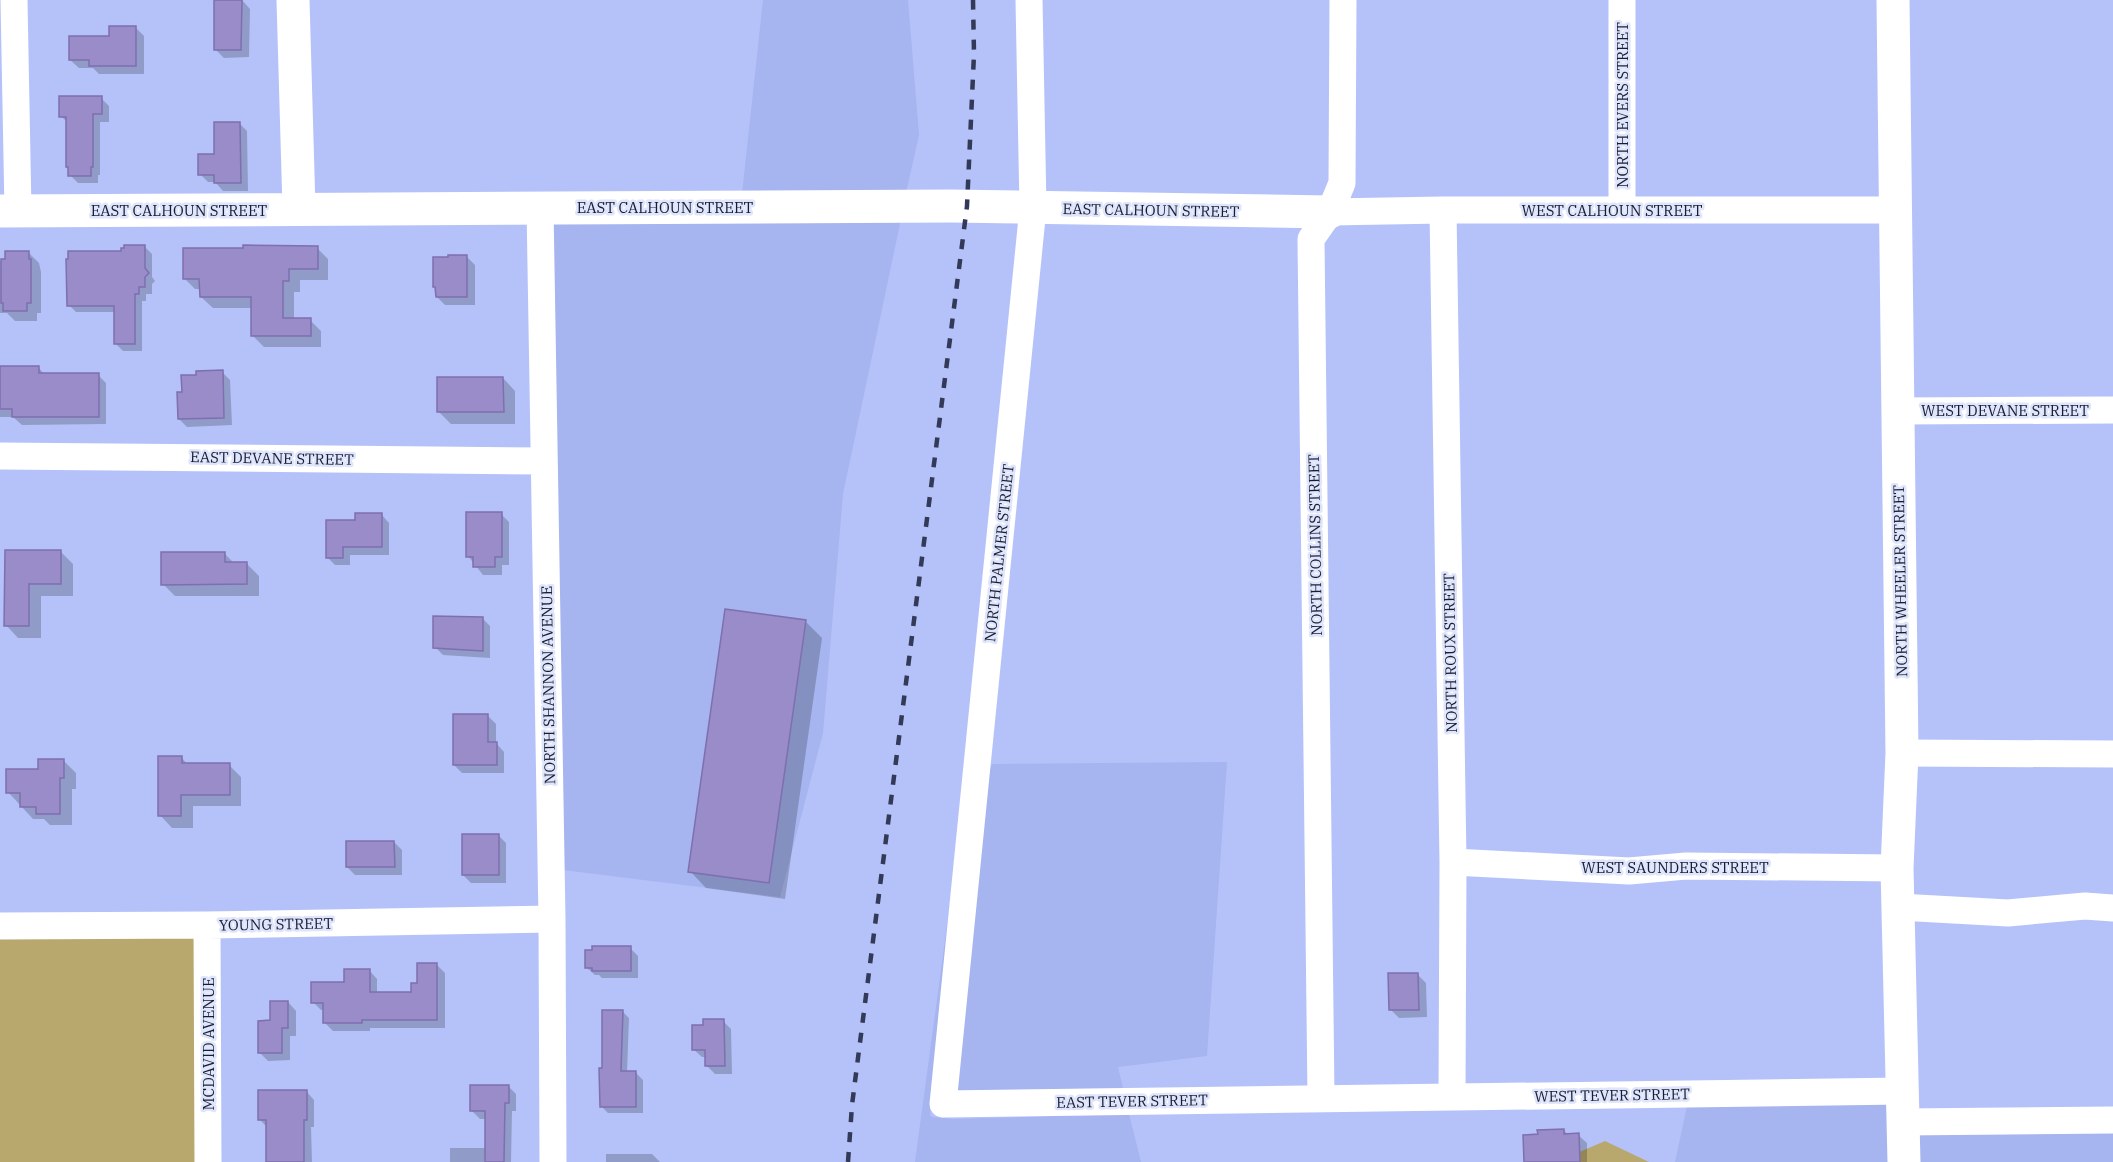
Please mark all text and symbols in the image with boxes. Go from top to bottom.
street label: NORTH EVERS STREET [1613,22,1632,188]
street label: EAST CALHOUN STREET [577,198,754,217]
street label: EAST CALHOUN STREET [1062,199,1240,221]
street label: EAST CALHOUN STREET [91,201,268,220]
street label: WEST CALHOUN STREET [1522,201,1703,220]
street label: WEST DEVANE STREET [1921,401,2089,420]
street label: EAST DEVANE STREET [190,447,354,469]
street label: NORTH COLLINS STREET [1304,454,1326,636]
street label: NORTH PALMER STREET [980,463,1018,643]
street label: NORTH WHEELER STREET [1889,484,1911,677]
street label: NORTH ROUX STREET [1439,573,1461,733]
street label: NORTH SHANNON AVENUE [537,585,559,785]
street label: WEST SAUNDERS STREET [1581,858,1769,877]
street label: YOUNG STREET [219,914,334,934]
street label: MCDAVID AVENUE [199,977,218,1111]
street label: WEST TEVER STREET [1534,1084,1690,1106]
street label: EAST TEVER STREET [1056,1090,1208,1112]

